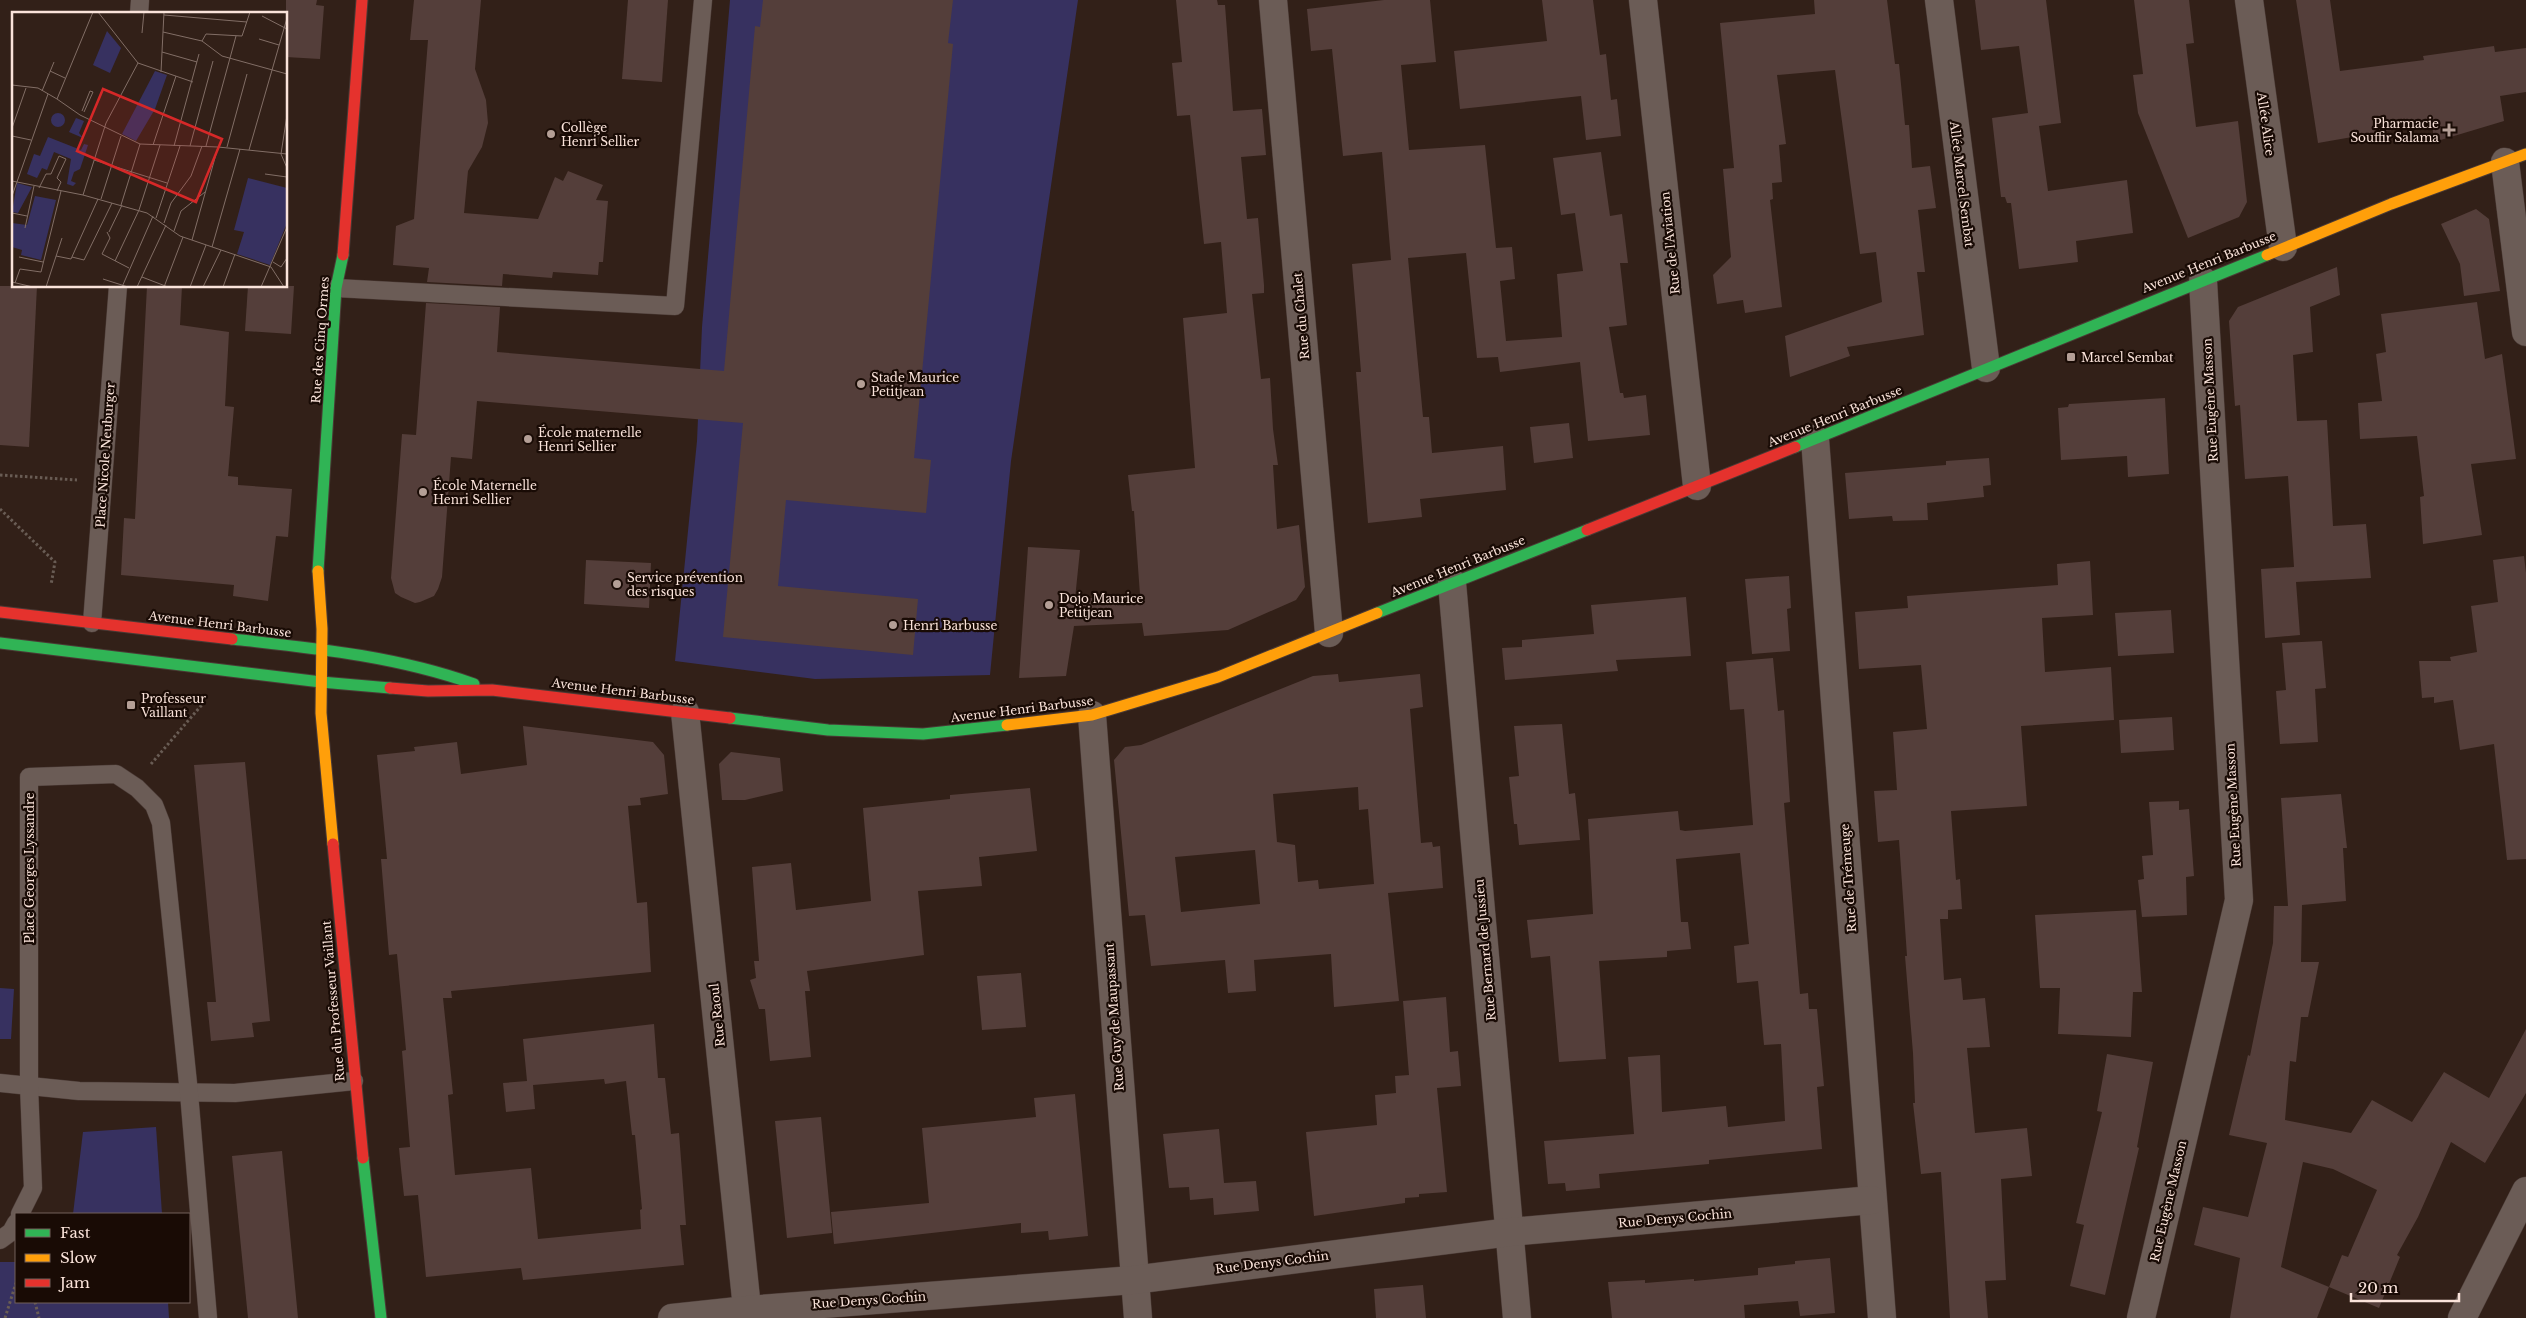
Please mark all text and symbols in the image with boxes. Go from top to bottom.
inset map [12,12,288,288]
street label: Allée Alice [2254,90,2278,157]
place label: Pharmacie Souffir Salama [2350,116,2439,145]
street label: Allée Marcel Sembat [1947,119,1977,248]
place label: Collège Henri Sellier [561,120,640,149]
marker: Pharmacie Souffir Salama [2443,124,2455,136]
marker: Collège Henri Sellier [545,128,557,140]
street label: Rue de l'Aviation [1657,191,1683,295]
street label: Avenue Henri Barbusse [2139,228,2278,296]
street label: Rue du Chalet [1290,271,1312,360]
street label: Rue des Cinq Ormes [308,276,332,404]
street label: Rue Eugène Masson [2199,338,2221,462]
place label: Marcel Sembat [2081,350,2174,365]
marker: Marcel Sembat [2065,351,2077,363]
place label: Stade Maurice Petitjean [871,370,959,399]
marker: Stade Maurice Petitjean [855,378,867,390]
street label: Place Nicole Neuburger [92,382,118,528]
street label: Avenue Henri Barbusse [1765,382,1904,450]
place label: École maternelle Henri Sellier [538,424,642,454]
marker: École maternelle Henri Sellier [522,433,534,445]
place label: École Maternelle Henri Sellier [433,477,537,507]
marker: École Maternelle Henri Sellier [417,486,429,498]
street label: Avenue Henri Barbusse [1388,532,1527,600]
place label: Service prévention des risques [627,570,743,599]
marker: Service prévention des risques [611,578,623,590]
place label: Dojo Maurice Petitjean [1059,591,1143,620]
marker: Dojo Maurice Petitjean [1043,599,1055,611]
street label: Avenue Henri Barbusse [147,608,292,640]
place label: Henri Barbusse [903,618,998,633]
marker: Henri Barbusse [887,619,899,631]
street label: Avenue Henri Barbusse [550,675,695,707]
place label: Professeur Vaillant [140,691,206,720]
street label: Avenue Henri Barbusse [949,693,1094,725]
marker: Professeur Vaillant [125,699,137,711]
street label: Rue Eugène Masson [2222,743,2244,867]
street label: Place Georges Lyssandre [22,792,37,944]
street label: Rue de Trémeuge [1837,823,1859,933]
street label: Rue Bernard de Jussieu [1471,878,1499,1022]
street label: Rue du Professeur Vaillant [318,920,347,1082]
street label: Rue Guy de Maupassant [1101,942,1127,1092]
street label: Rue Raoul [706,982,728,1047]
street label: Rue Eugène Masson [2147,1139,2189,1263]
street label: Rue Denys Cochin [1617,1206,1733,1230]
legend [15,1213,190,1303]
text: Fast [60,1223,91,1242]
text: Slow [60,1248,97,1267]
street label: Rue Denys Cochin [1214,1248,1330,1276]
scale bar [2351,1270,2458,1302]
text: Jam [58,1273,90,1292]
text: 20 m [2358,1278,2398,1297]
street label: Rue Denys Cochin [811,1289,927,1311]

